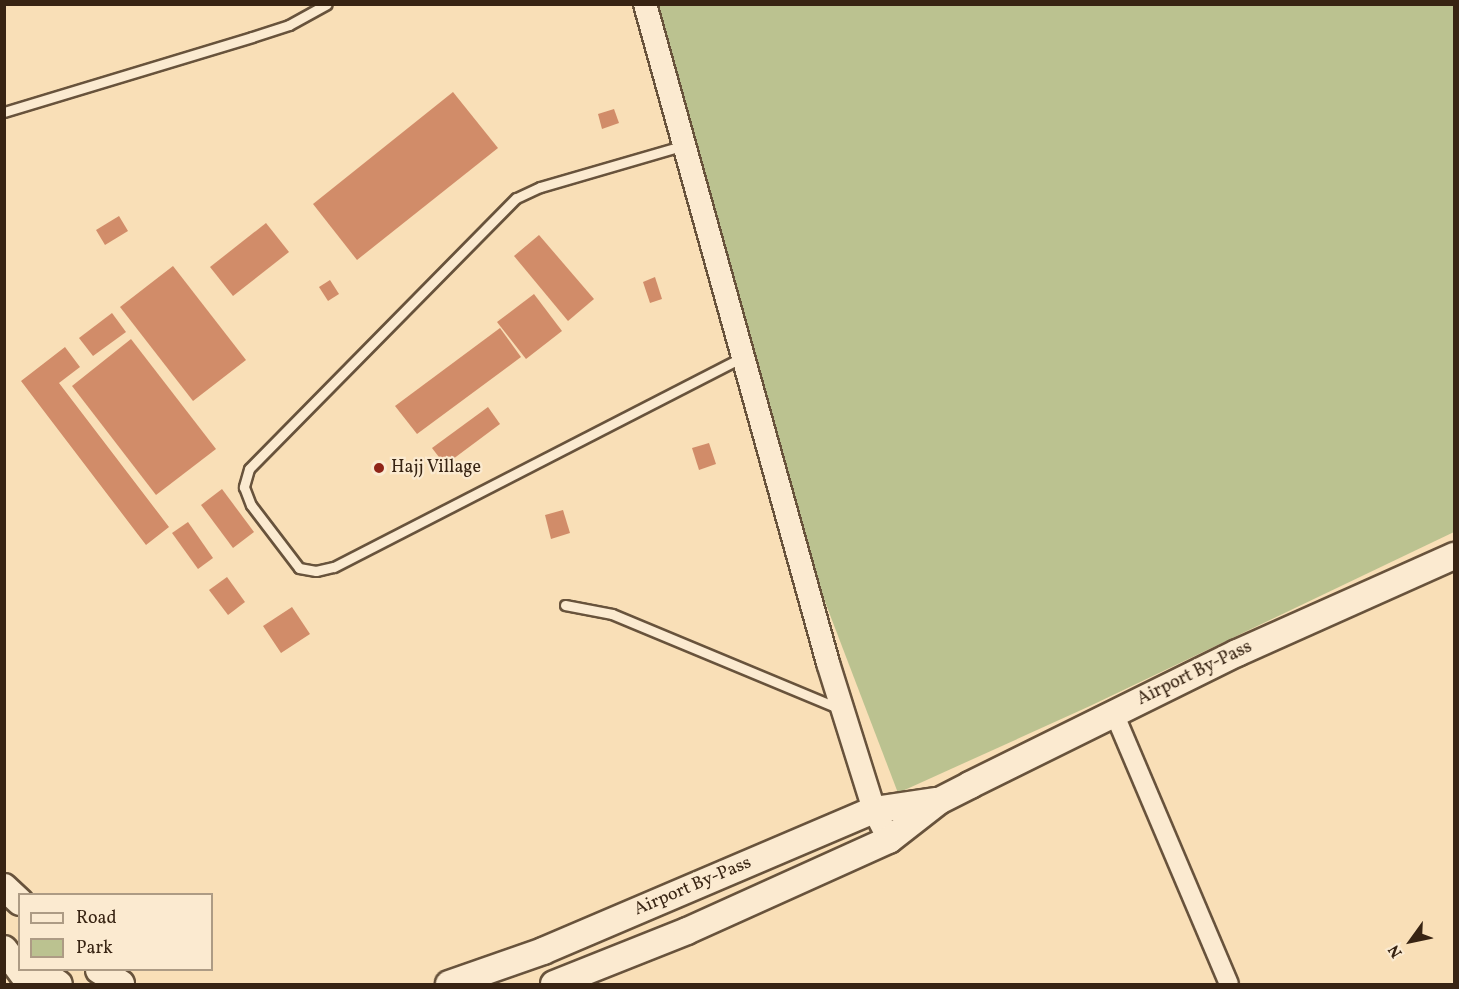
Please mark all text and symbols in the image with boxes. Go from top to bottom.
place label: Hajj Village [391,457,482,479]
marker: Hajj Village [372,461,386,475]
street label: Airport By-Pass [1134,637,1256,711]
street label: Airport By-Pass [631,853,755,921]
legend [18,893,213,971]
text: Road [76,906,117,931]
north arrow [1381,911,1441,971]
text: Park [76,936,113,961]
text: N [1384,940,1408,962]

